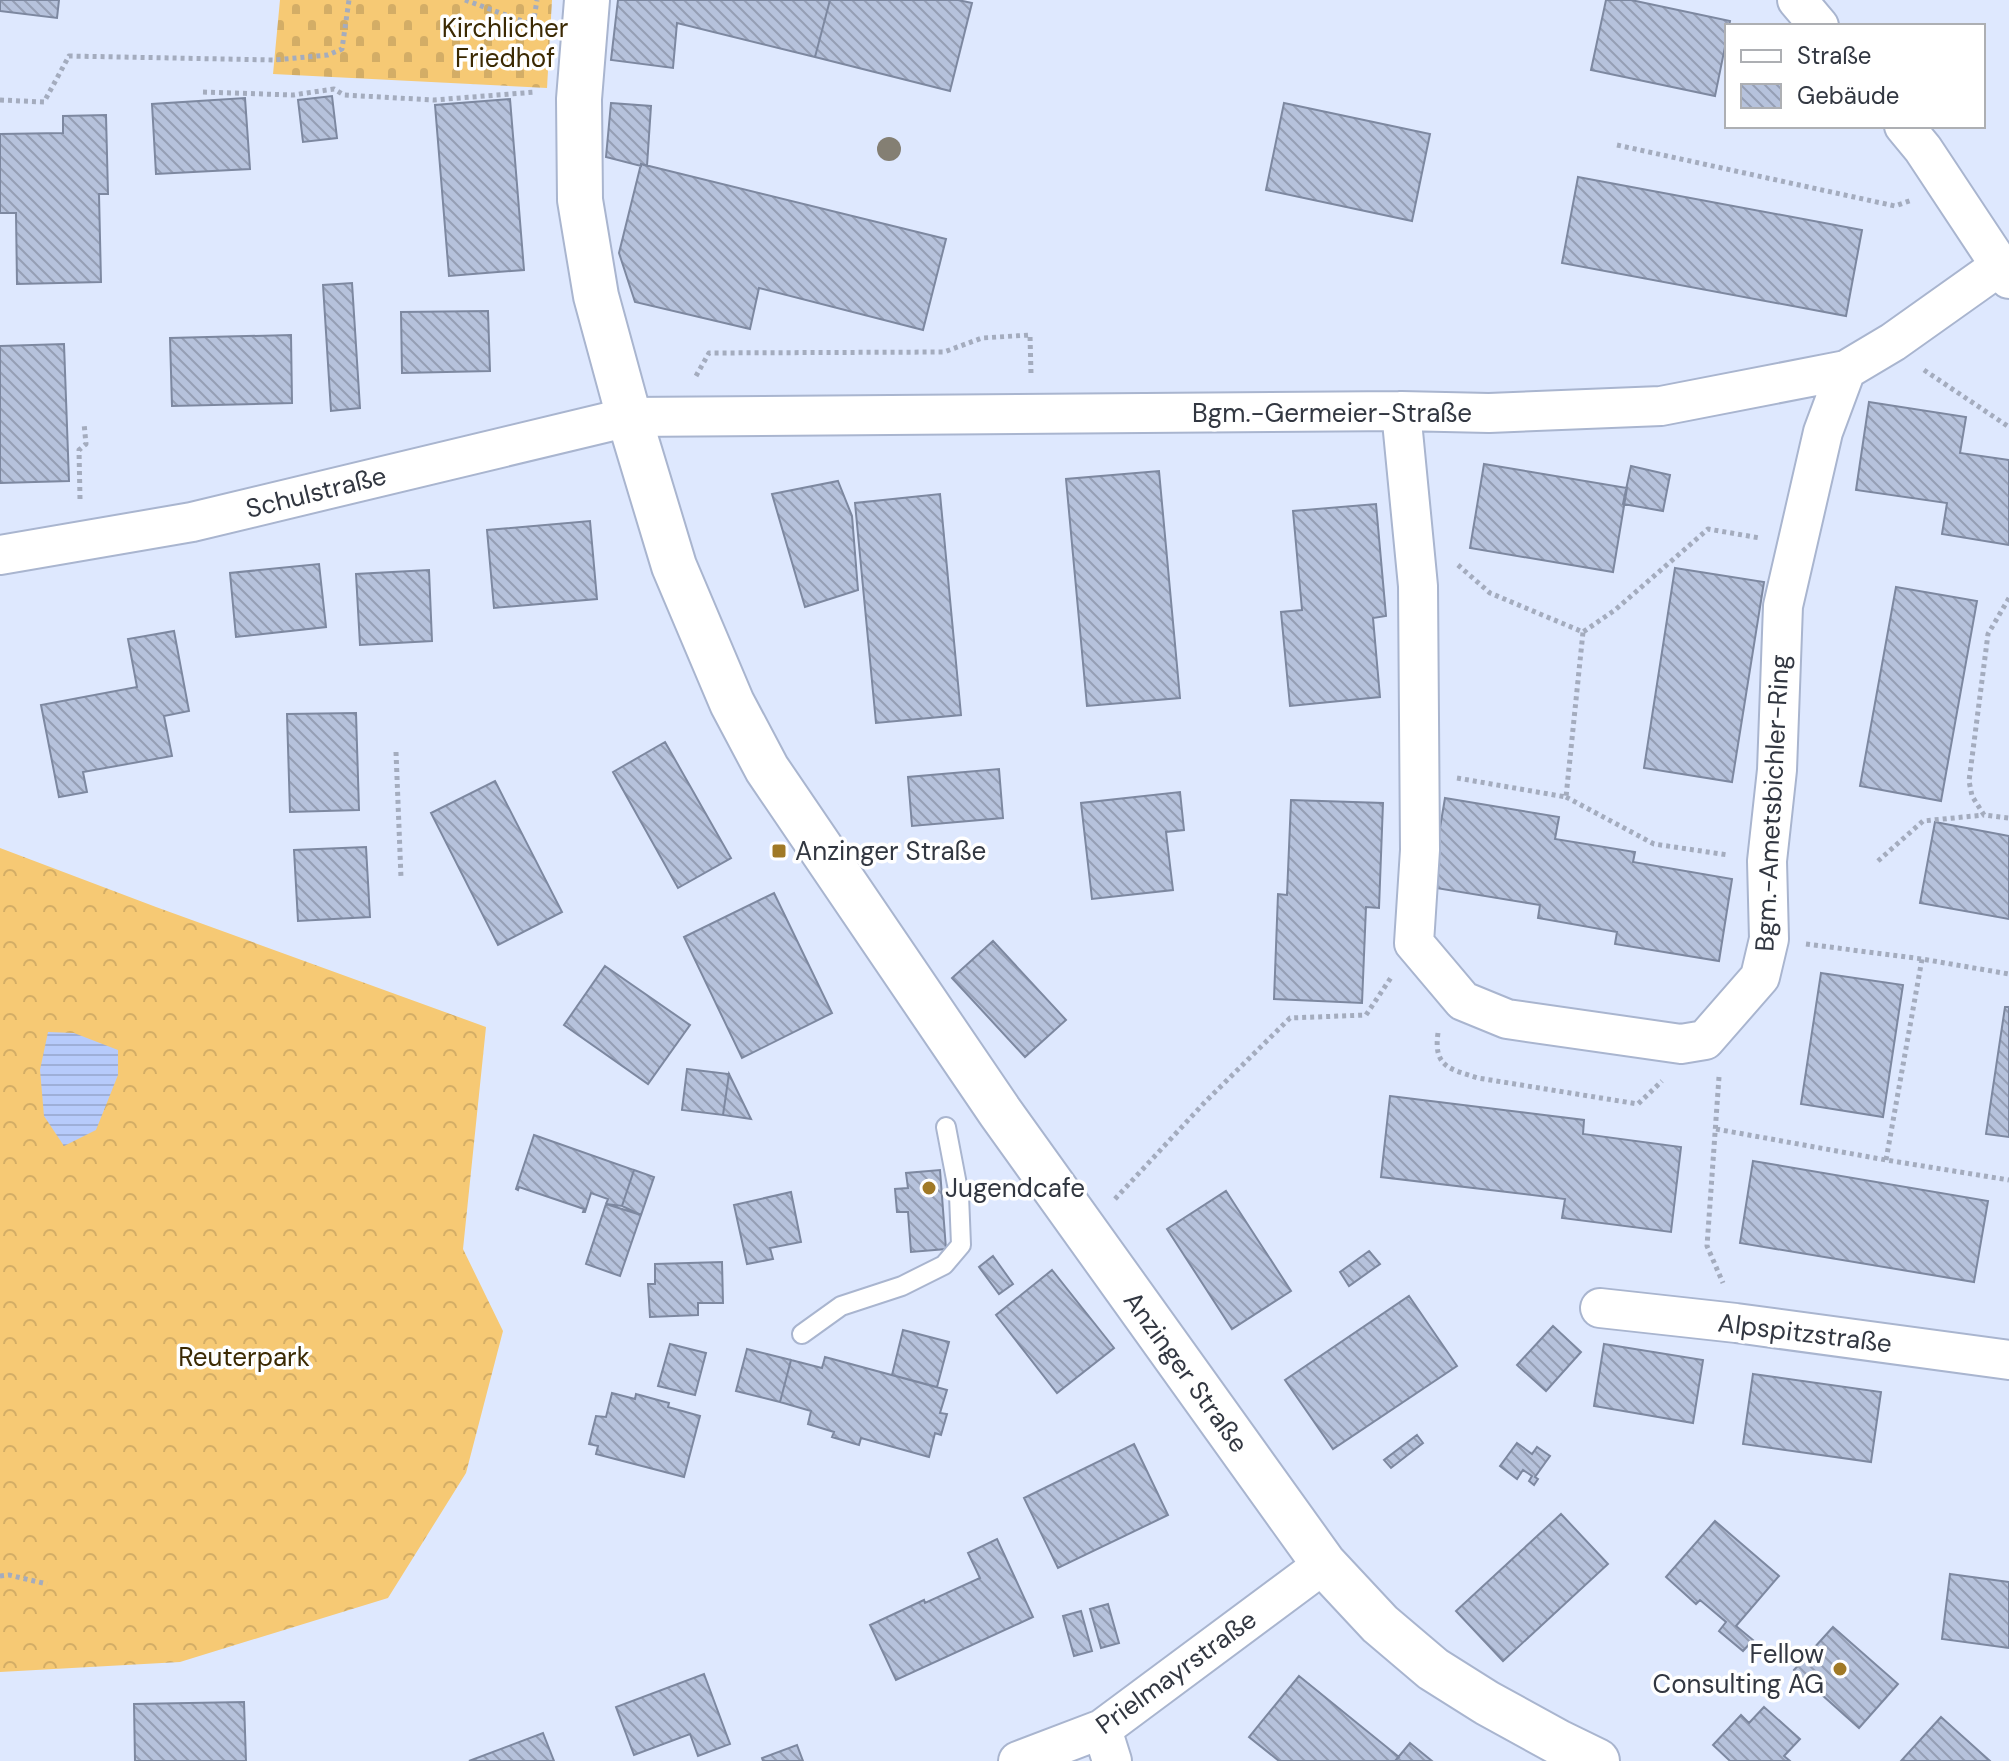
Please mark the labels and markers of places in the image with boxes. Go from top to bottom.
place label: Anzinger Straße [795,834,986,868]
marker: Anzinger Straße [770,842,788,860]
place label: Jugendcafe [945,1171,1085,1205]
marker: Jugendcafe [920,1179,938,1197]
place label: Fellow Consulting AG [1653,1637,1824,1701]
marker: Fellow Consulting AG [1831,1660,1849,1678]

